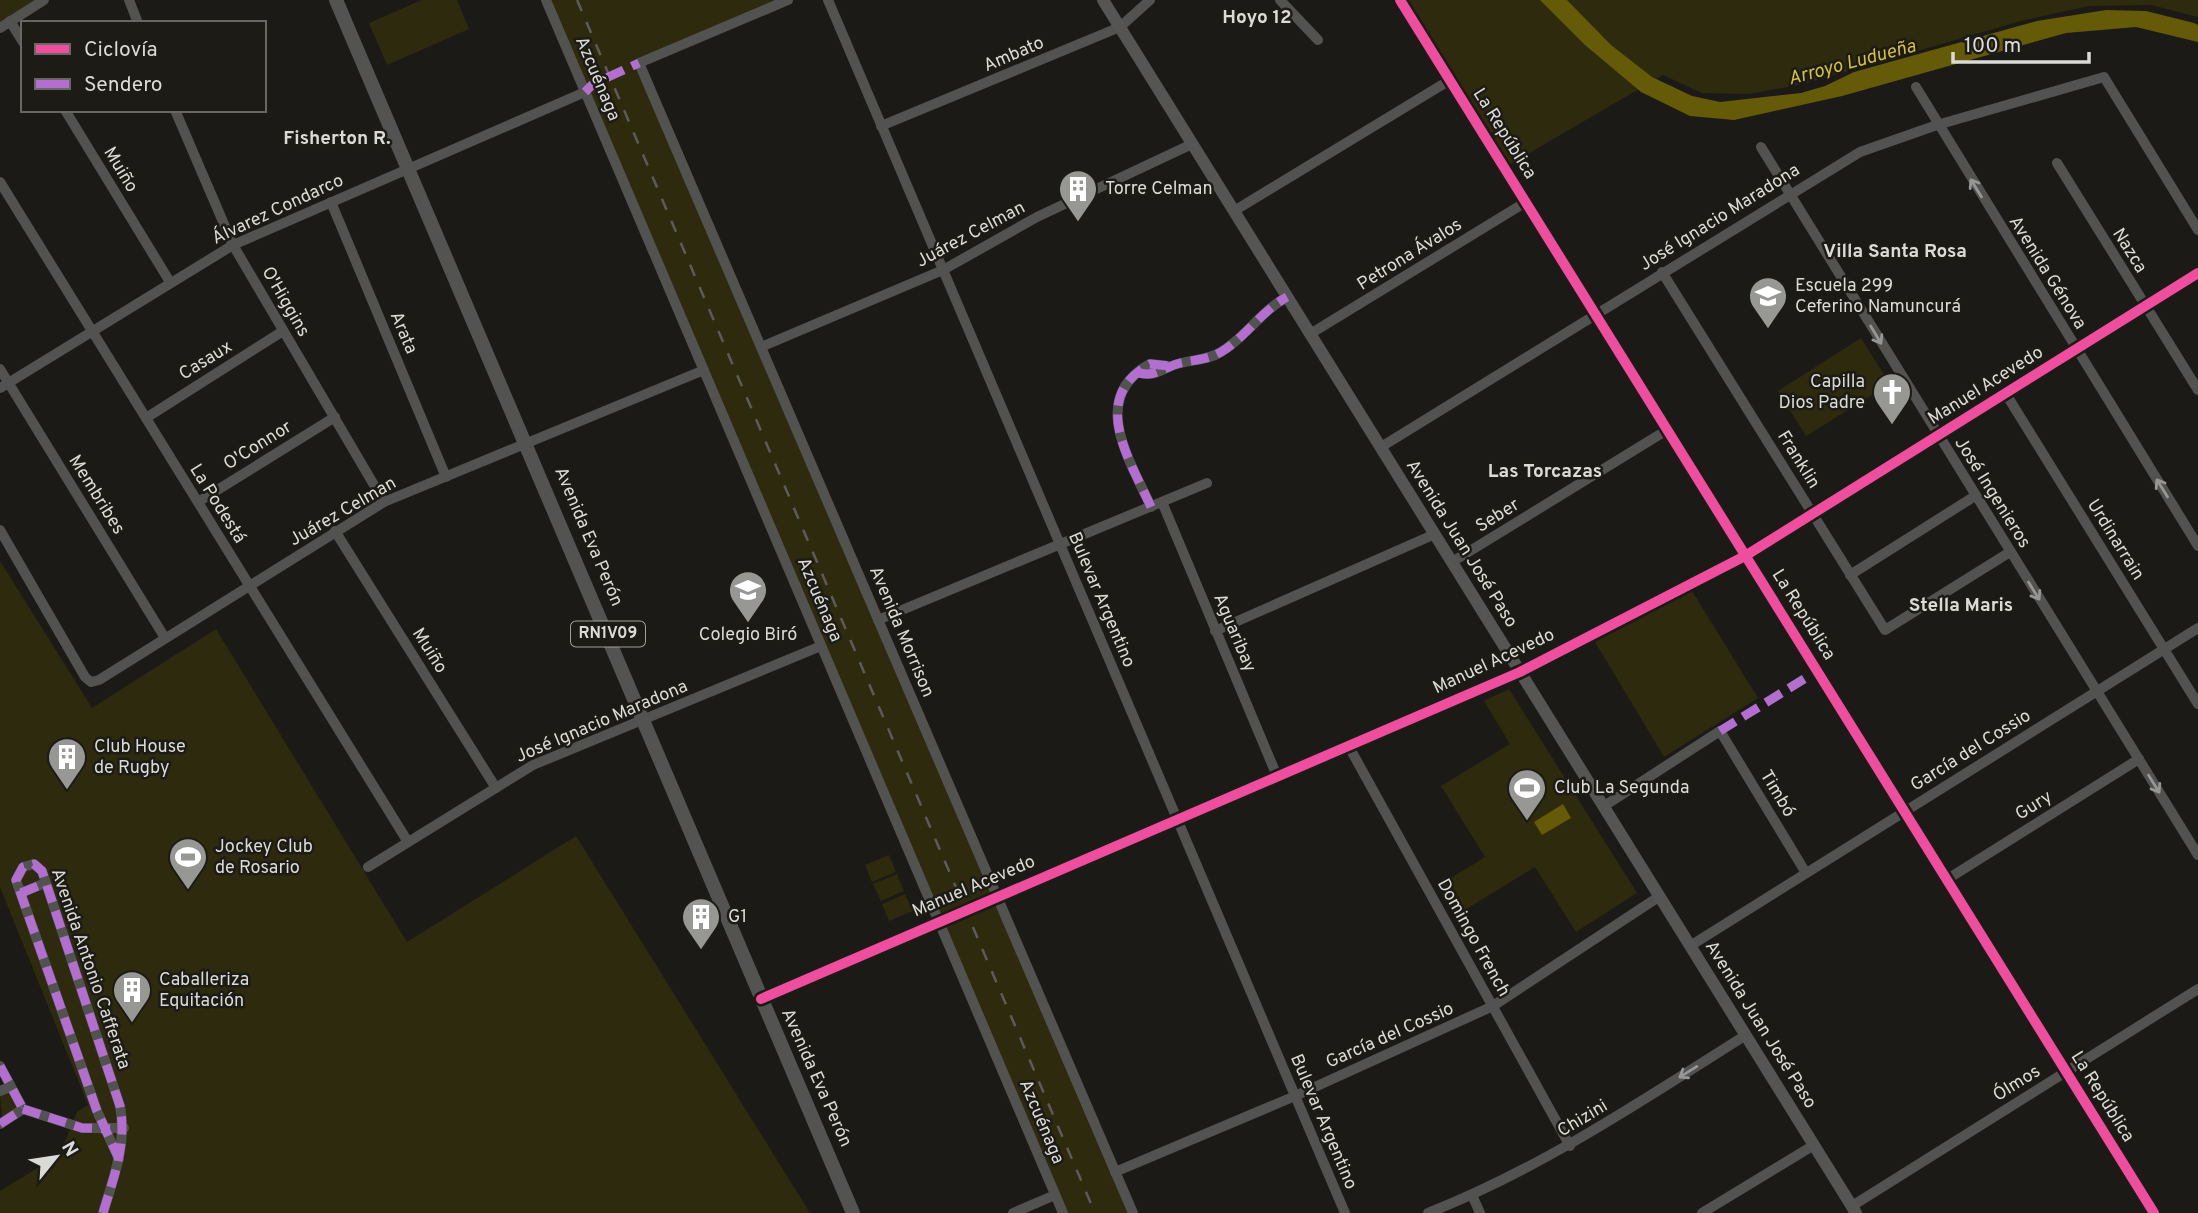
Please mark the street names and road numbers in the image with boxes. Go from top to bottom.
street label: Ambato [980,32,1048,78]
street label: Azcuénaga [569,33,625,125]
street label: La República [1467,84,1541,184]
street label: Muiño [97,143,143,197]
street label: José Ignacio Maradona [1636,159,1804,277]
street label: Álvarez Condarco [208,168,347,251]
street label: Juárez Celman [913,197,1029,273]
street label: Petrona Ávalos [1352,212,1467,296]
street label: Avenida Génova [2003,212,2091,334]
street label: Nazca [2106,224,2152,278]
street label: O'Higgins [256,263,314,341]
street label: Arata [384,308,422,358]
street label: Casaux [175,336,237,386]
street label: Manuel Acevedo [1924,341,2048,431]
street label: O'Connor [220,416,296,476]
street label: Franklin [1771,427,1825,493]
street label: José Ingenieros [1949,433,2035,553]
street label: Membribes [63,451,129,539]
street label: Avenida Juan José Paso [1400,456,1522,632]
street label: La Podestá [183,460,251,548]
street label: Avenida Eva Perón [548,464,628,610]
street label: Juárez Celman [285,472,401,552]
street label: Seber [1472,494,1524,538]
street label: Urdinarrain [2081,495,2149,585]
street label: Bulevar Argentino [1062,529,1140,671]
street label: Azcuénaga [791,554,847,646]
street label: Avenida Morrison [863,563,939,701]
street label: La República [1766,565,1840,665]
street label: Aguaribay [1207,590,1261,676]
road number: RN1V09 [571,622,645,646]
street label: Muiño [406,624,452,678]
street label: Manuel Acevedo [1430,624,1558,700]
street label: José Ignacio Maradona [512,675,692,769]
street label: García del Cossio [1906,705,2036,797]
street label: Timbó [1754,766,1800,822]
street label: Gury [2011,786,2057,826]
street label: Manuel Acevedo [909,851,1039,923]
street label: Avenida Antonio Cafferata [45,866,135,1072]
street label: Domingo French [1431,875,1515,1001]
street label: Avenida Juan José Paso [1699,937,1821,1113]
street label: García del Cossio [1322,997,1458,1075]
street label: Avenida Eva Perón [775,1005,857,1151]
street label: La República [2065,1047,2139,1147]
street label: Bulevar Argentino [1284,1051,1362,1193]
street label: Ólmos [1988,1059,2045,1107]
street label: Azcuénaga [1013,1076,1069,1168]
street label: Chizini [1554,1095,1612,1143]

